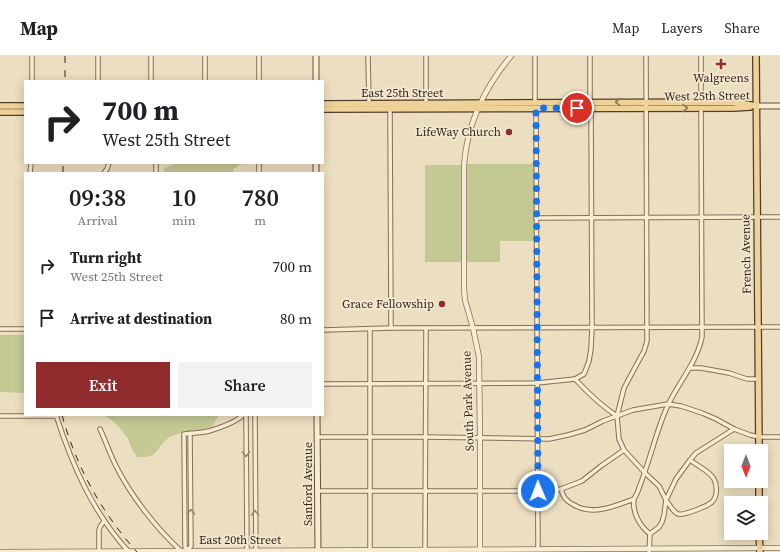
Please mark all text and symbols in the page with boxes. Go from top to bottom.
text: Map [20,15,58,41]
text: Map [612,18,639,38]
text: Layers [661,18,703,38]
text: Share [725,18,760,38]
marker: Walgreens [716,59,726,69]
place label: Walgreens [693,70,749,86]
street label: East 25th Street [361,85,443,101]
street label: West 25th Street [664,87,750,105]
text: 700 m [102,91,179,129]
pin [560,91,594,125]
icon: right [36,96,88,148]
icon: arrive [566,97,588,119]
one-way arrow [615,98,621,106]
one-way arrow [682,104,688,112]
place label: LifeWay Church [416,124,501,140]
text: West 25th Street [102,127,230,152]
marker: LifeWay Church [504,127,514,137]
text: 09:38 [69,181,126,214]
text: 10 [171,181,196,214]
text: 780 [241,181,279,214]
text: Arrival [78,212,118,229]
text: min [172,212,196,229]
text: m [254,212,266,229]
street label: French Avenue [737,214,755,294]
text: Turn right [70,247,142,268]
icon: right [36,255,58,277]
text: 700 m [272,256,312,277]
text: West 25th Street [70,268,163,285]
place label: Grace Fellowship [342,296,434,312]
marker: Grace Fellowship [437,299,447,309]
icon: arrive [36,307,58,329]
text: Arrive at destination [70,308,212,329]
text: 80 m [280,308,312,329]
street label: South Park Avenue [458,351,478,451]
button: Exit [36,362,170,408]
button: Share [178,362,312,408]
street label: Sanford Avenue [300,442,316,526]
north arrow [724,444,768,488]
map controls [724,444,768,540]
one-way arrow [242,451,250,457]
position arrow [517,470,559,512]
button: layers [724,496,768,540]
one-way arrow [187,509,195,515]
one-way arrow [251,510,259,516]
street label: East 20th Street [199,532,281,548]

